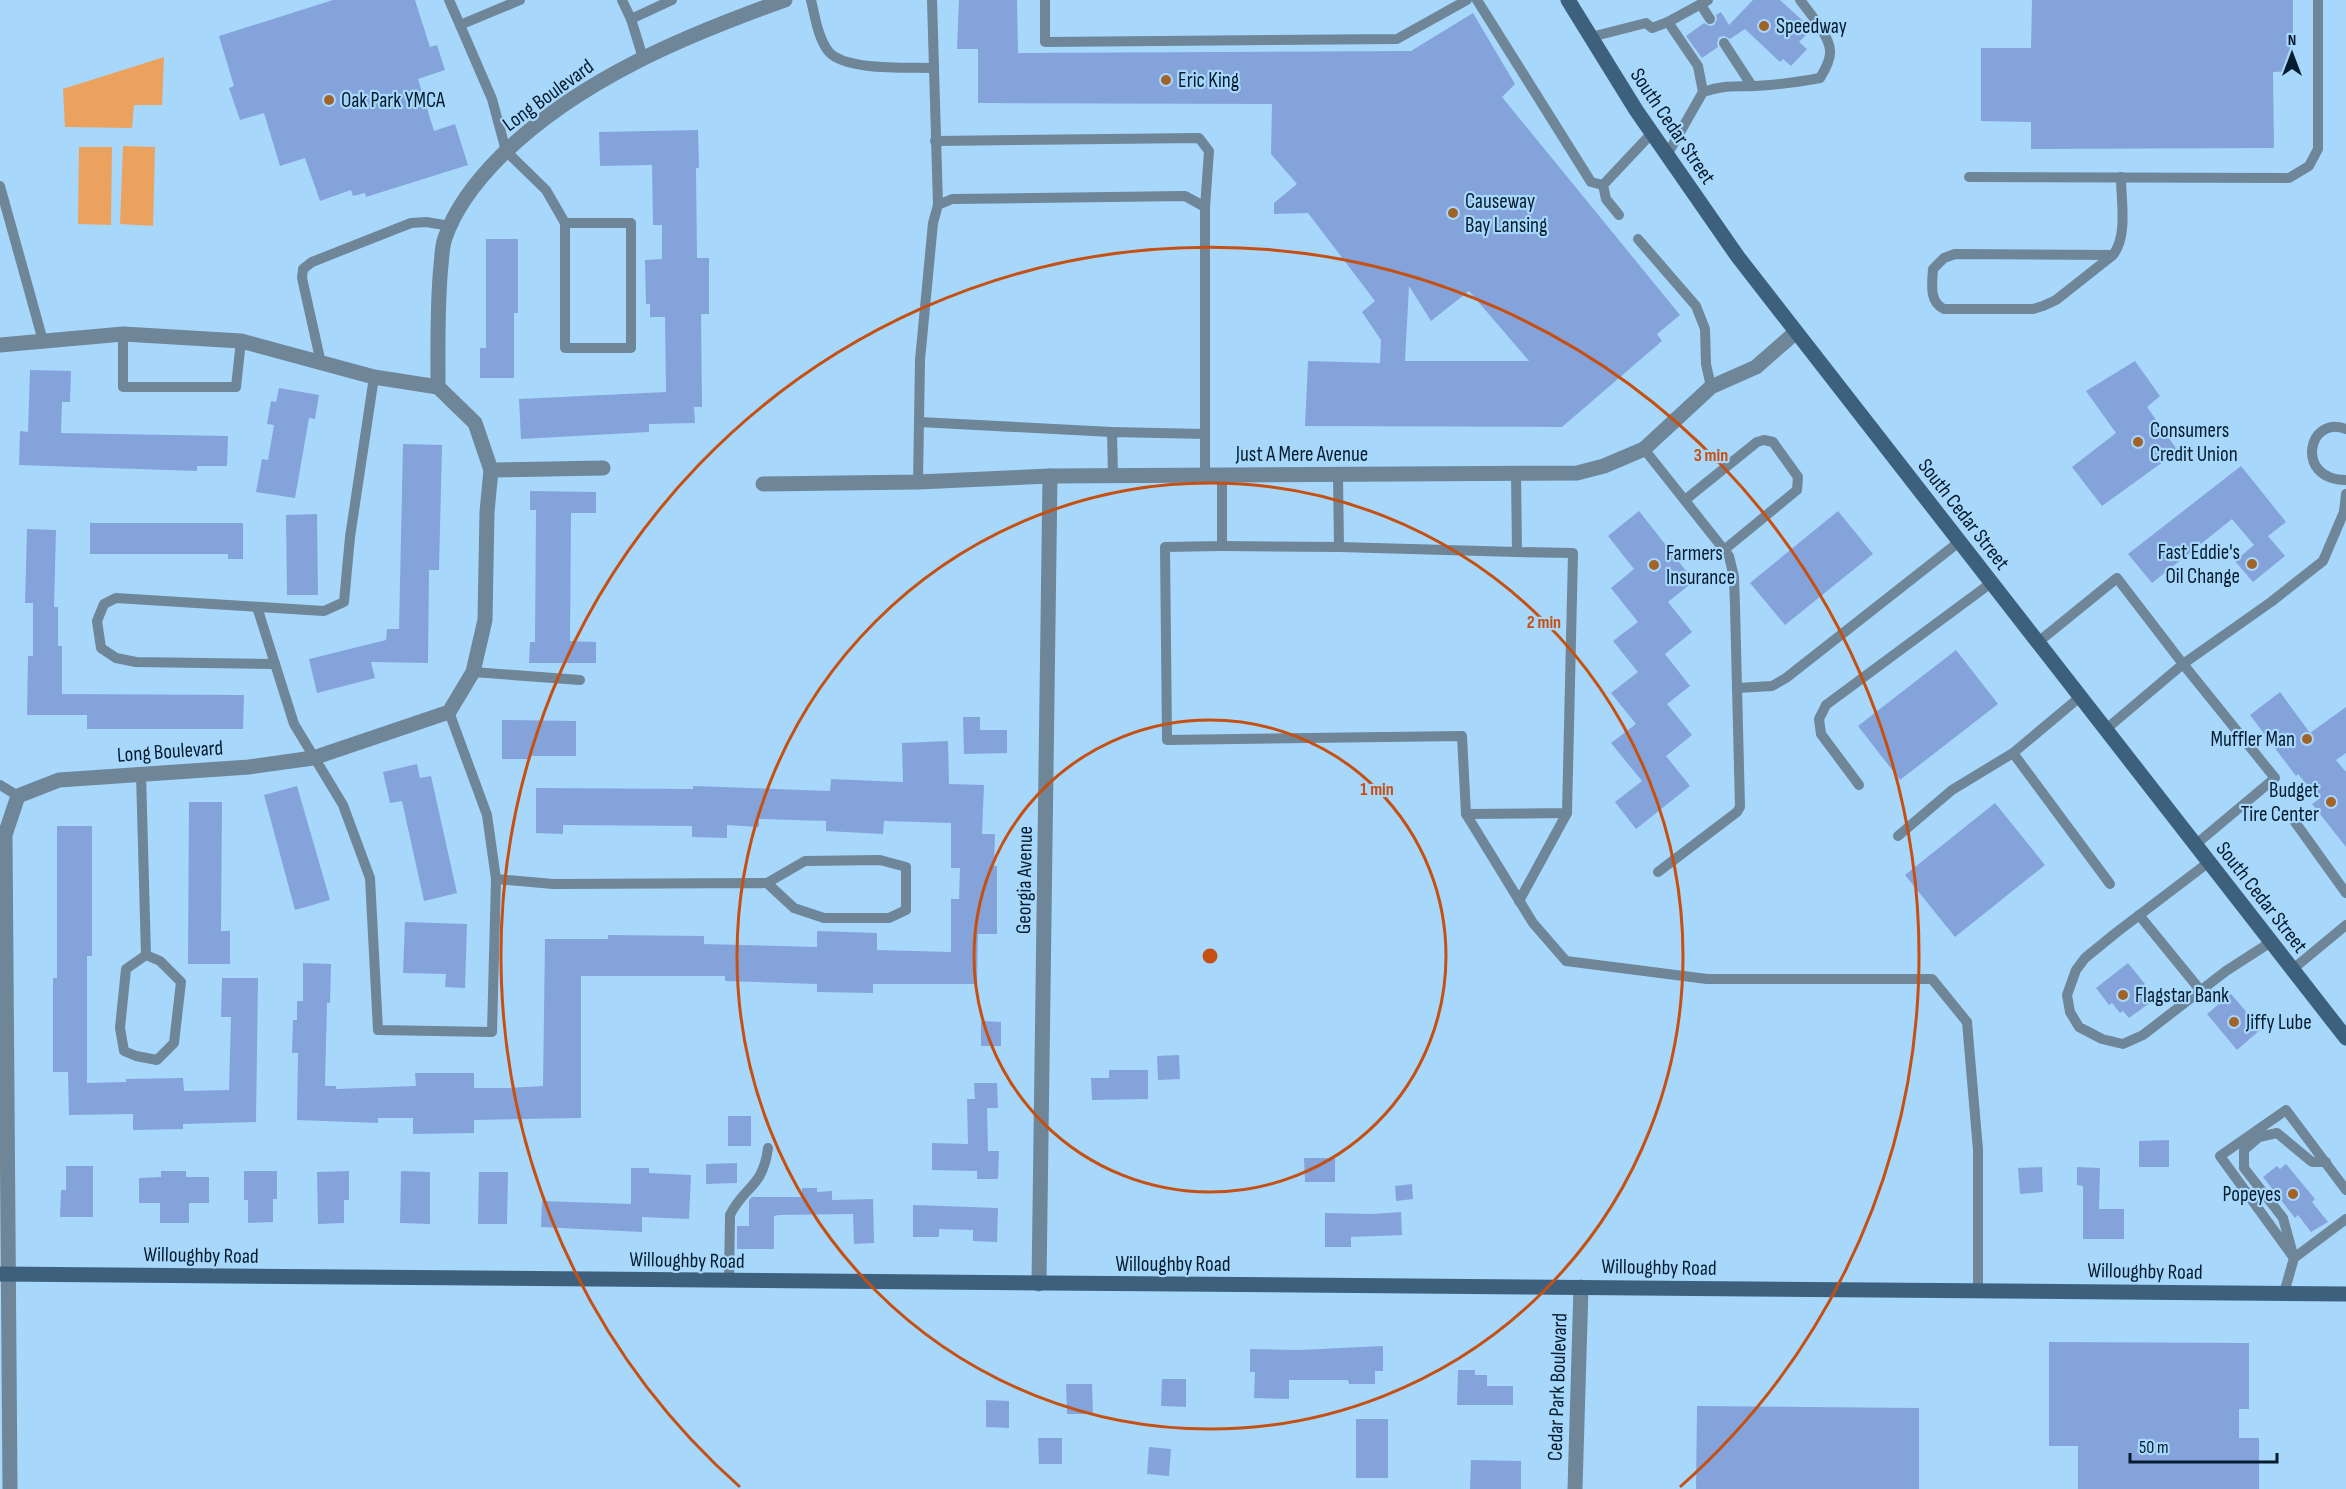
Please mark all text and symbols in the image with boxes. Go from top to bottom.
place label: Speedway [1776,14,1847,39]
marker: Speedway [1757,19,1771,33]
north arrow [2262,24,2322,84]
text: N [2288,31,2296,50]
street label: Long Boulevard [498,54,599,137]
street label: South Cedar Street [1625,64,1720,189]
place label: Eric King [1178,68,1239,93]
marker: Eric King [1159,73,1173,87]
place label: Oak Park YMCA [341,88,446,113]
marker: Oak Park YMCA [322,93,336,107]
place label: Causeway Bay Lansing [1465,189,1547,238]
marker: Causeway Bay Lansing [1446,206,1460,220]
place label: Consumers Credit Union [2150,418,2238,467]
marker: Consumers Credit Union [2131,435,2145,449]
street label: Just A Mere Avenue [1235,442,1368,467]
text: 3 min [1694,445,1728,466]
street label: South Cedar Street [1912,454,2015,575]
place label: Fast Eddie's Oil Change [2158,540,2240,589]
place label: Farmers Insurance [1666,541,1735,590]
marker: Fast Eddie's Oil Change [2245,557,2259,571]
marker: Farmers Insurance [1647,558,1661,572]
text: 2 min [1527,612,1561,633]
place label: Muffler Man [2210,727,2295,752]
marker: Muffler Man [2300,732,2314,746]
street label: Long Boulevard [116,735,224,768]
place label: Budget Tire Center [2241,778,2319,827]
text: 1 min [1360,779,1394,800]
marker: Budget Tire Center [2324,795,2338,809]
street label: Georgia Avenue [1011,826,1038,934]
street label: South Cedar Street [2210,837,2313,958]
centre of rings [1200,946,1220,966]
place label: Flagstar Bank [2135,983,2229,1008]
marker: Flagstar Bank [2116,988,2130,1002]
place label: Jiffy Lube [2245,1010,2312,1035]
marker: Jiffy Lube [2227,1015,2241,1029]
place label: Popeyes [2223,1182,2281,1207]
marker: Popeyes [2286,1187,2300,1201]
street label: Willoughby Road [143,1242,259,1269]
street label: Willoughby Road [629,1247,745,1274]
street label: Willoughby Road [1115,1252,1231,1277]
street label: Willoughby Road [1601,1254,1717,1281]
street label: Willoughby Road [2087,1258,2203,1285]
street label: Cedar Park Boulevard [1542,1313,1573,1461]
scale bar [2130,1426,2277,1464]
text: 50 m [2139,1437,2169,1458]

